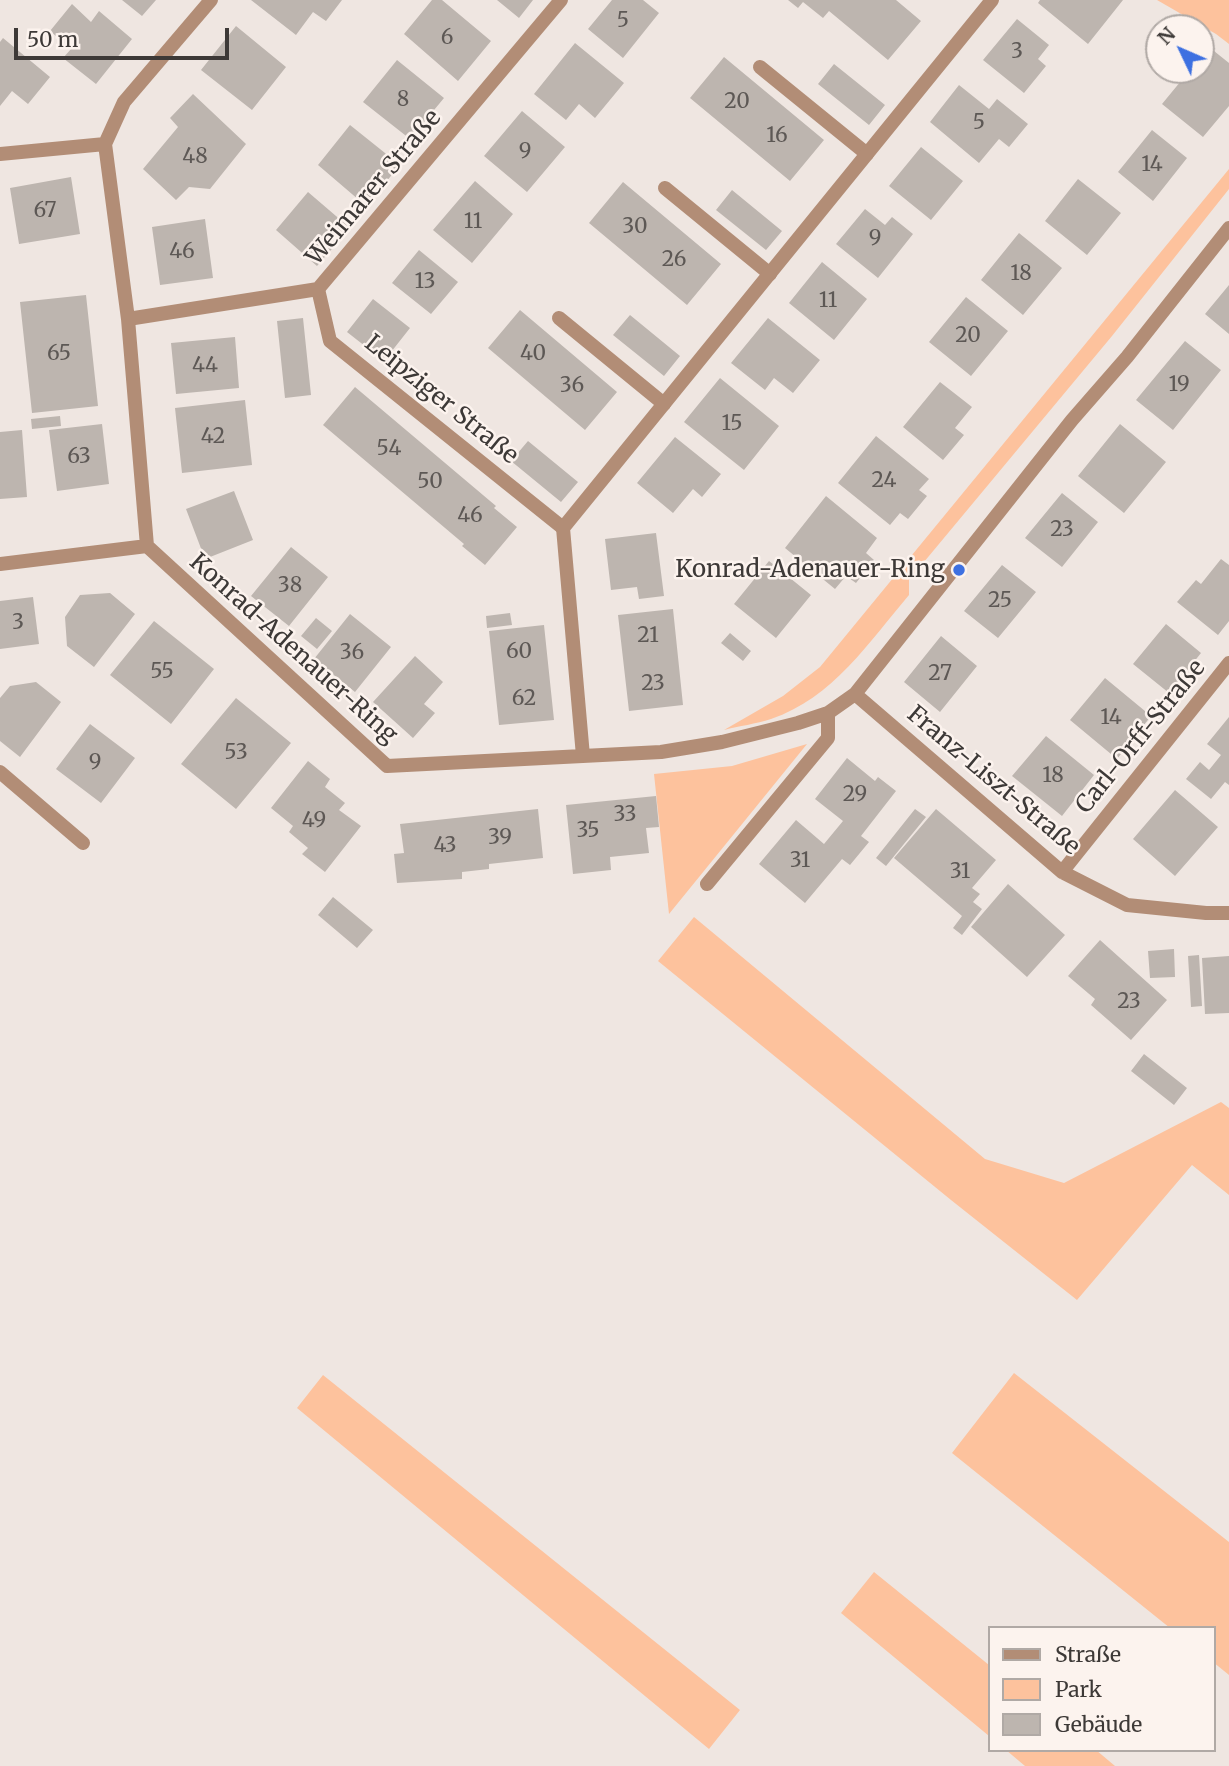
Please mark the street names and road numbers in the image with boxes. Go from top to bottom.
street label: Weimarer Straße [300,104,448,272]
street label: Leipziger Straße [359,329,523,471]
street label: Konrad-Adenauer-Ring [183,548,403,750]
street label: Carl-Orff-Straße [1070,654,1212,820]
street label: Franz-Liszt-Straße [901,700,1085,862]

